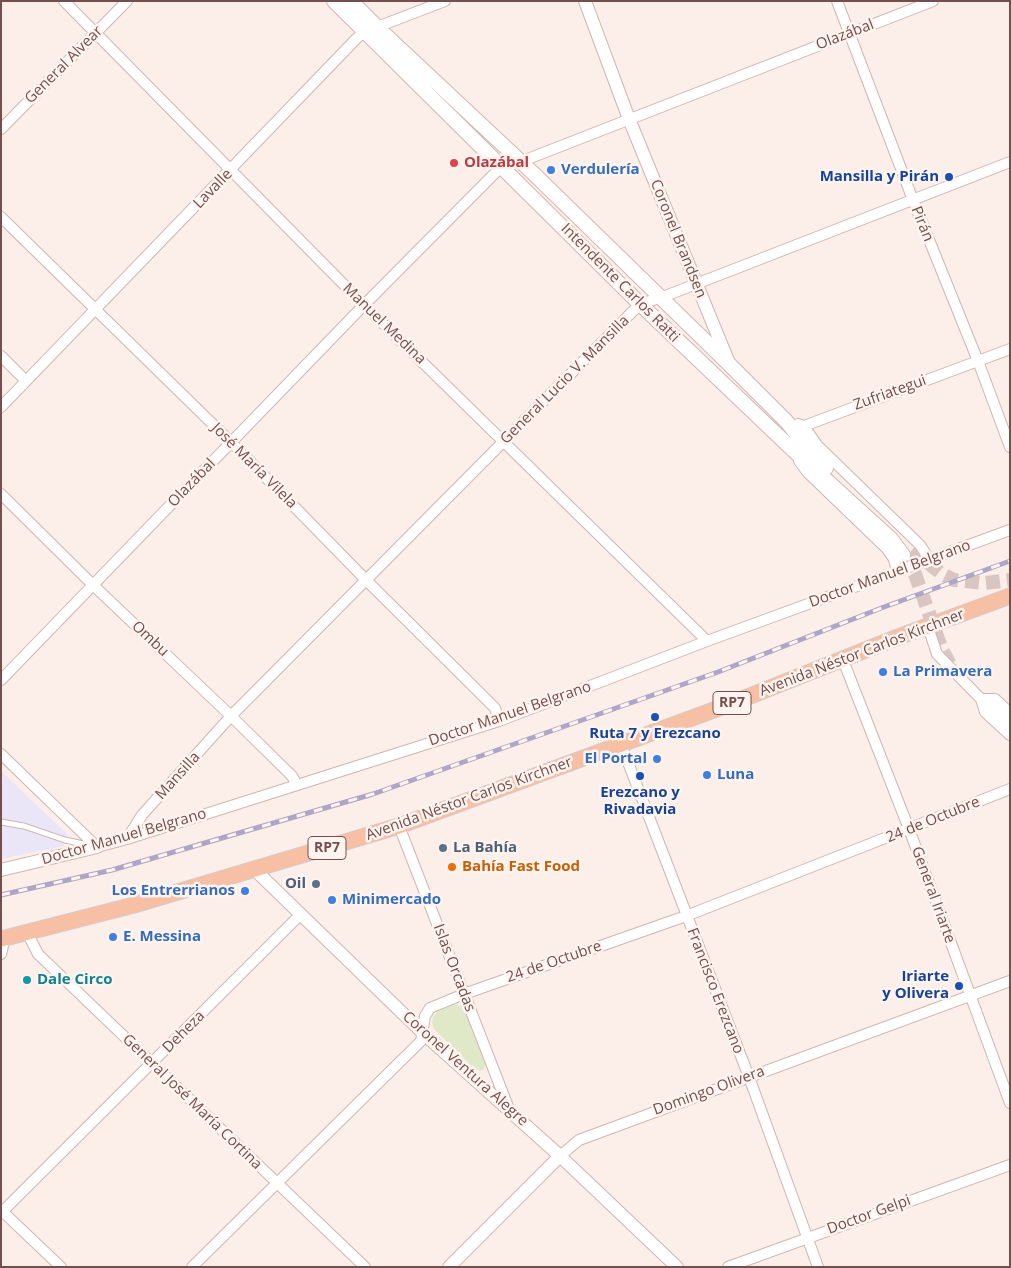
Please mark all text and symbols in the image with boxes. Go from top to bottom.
street label: Olazábal [814,16,876,54]
street label: General Alvear [21,22,107,108]
place label: Olazábal [464,154,529,172]
marker: Olazábal [448,157,460,169]
place label: Verdulería [561,161,640,179]
marker: Verdulería [545,164,557,176]
street label: Lavalle [190,165,236,213]
place label: Mansilla y Pirán [820,168,939,186]
marker: Mansilla y Pirán [943,171,955,183]
street label: Coronel Brandsen [646,177,710,301]
street label: Pirán [907,204,937,244]
street label: Intendente Carlos Ratti [557,220,683,346]
street label: Manuel Medina [339,280,429,368]
street label: General Lucio V. Mansilla [497,312,633,448]
street label: Zufriategui [851,372,929,414]
street label: José María Vilela [207,419,301,513]
street label: Olazábal [165,455,219,511]
street label: Doctor Manuel Belgrano [807,536,973,612]
street label: Avenida Néstor Carlos Kirchner [757,606,967,700]
street label: Ombu [128,617,172,661]
place label: La Primavera [893,663,992,681]
marker: La Primavera [877,666,889,678]
street label: Doctor Manuel Belgrano [426,678,594,750]
road number: RP7 [713,691,751,714]
marker: Ruta 7 y Erezcano [649,711,661,723]
place label: Ruta 7 y Erezcano [589,725,721,743]
street label: Mansilla [152,748,204,804]
place label: El Portal [584,750,647,768]
street label: Avenida Néstor Carlos Kirchner [363,753,575,845]
marker: El Portal [651,753,663,765]
place label: Luna [717,766,754,784]
marker: Luna [701,769,713,781]
marker: Erezcano y Rivadavia [634,770,646,782]
place label: Erezcano y Rivadavia [600,784,680,819]
street label: 24 de Octubre [883,793,983,847]
street label: Doctor Manuel Belgrano [40,805,208,869]
road number: RP7 [308,836,346,860]
place label: La Bahía [453,839,517,857]
marker: La Bahía [437,842,449,854]
street label: General Iriarte [907,844,959,946]
place label: Bahía Fast Food [462,858,580,876]
marker: Bahía Fast Food [446,861,458,873]
place label: Oil [285,875,306,893]
marker: Oil [310,878,322,890]
place label: Los Entrerrianos [112,882,235,900]
marker: Los Entrerrianos [239,885,251,897]
place label: Minimercado [342,891,441,909]
marker: Minimercado [326,894,338,906]
street label: Islas Orcadas [429,922,479,1014]
street label: Francisco Erezcano [683,926,747,1056]
place label: E. Messina [123,928,201,946]
marker: E. Messina [107,931,119,943]
street label: 24 de Octubre [504,937,604,987]
place label: Iriarte y Olivera [882,968,949,1003]
place label: Dale Circo [37,971,112,989]
marker: Dale Circo [21,974,33,986]
marker: Iriarte y Olivera [953,980,965,992]
street label: Deheza [159,1007,209,1057]
street label: Coronel Ventura Alegre [398,1008,532,1130]
street label: General José María Cortina [119,1031,265,1173]
street label: Domingo Olivera [651,1062,767,1120]
street label: Doctor Gelpi [825,1192,913,1238]

